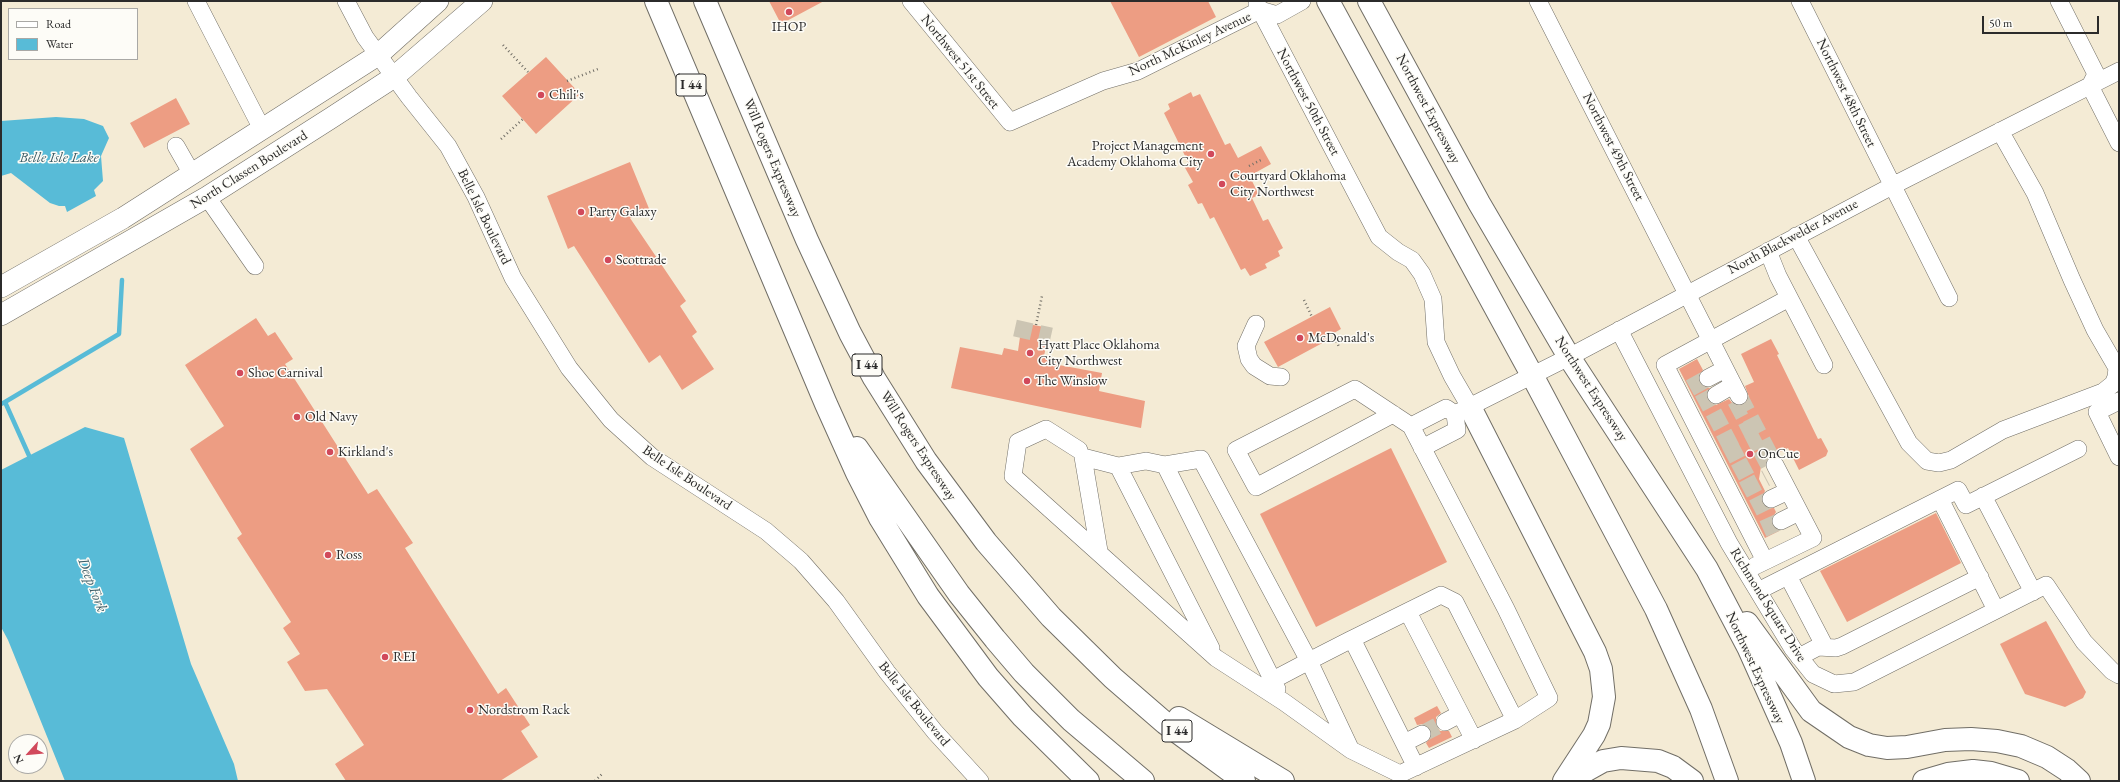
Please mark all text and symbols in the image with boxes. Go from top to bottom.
marker: IHOP [784,7,794,17]
legend [8,8,138,60]
street label: North McKinley Avenue [1126,8,1254,80]
scale bar [1984,8,2101,34]
street label: Northwest 51st Street [917,12,1003,112]
text: 50 m [1989,15,2012,31]
text: Road [46,16,71,32]
place label: IHOP [772,19,806,35]
text: Water [46,36,73,52]
street label: Northwest 48th Street [1812,36,1880,150]
street label: Northwest 50th Street [1273,46,1343,158]
street label: Northwest Expressway [1392,51,1464,167]
road number: I 44 [676,74,706,96]
place label: Chili's [549,87,584,103]
marker: Chili's [536,90,546,100]
street label: Northwest 49th Street [1579,90,1647,204]
street label: Will Rogers Expressway [739,96,805,220]
street label: North Classen Boulevard [187,127,311,213]
place label: Project Management Academy Oklahoma City [1067,138,1203,170]
water label: Belle Isle Lake [19,149,99,167]
marker: Project Management Academy Oklahoma City [1206,149,1216,159]
street label: Belle Isle Boulevard [454,167,514,267]
place label: Courtyard Oklahoma City Northwest [1230,168,1346,200]
marker: Courtyard Oklahoma City Northwest [1217,179,1227,189]
street label: North Blackwelder Avenue [1725,196,1861,278]
place label: Party Galaxy [589,204,657,220]
marker: Party Galaxy [576,207,586,217]
place label: Scottrade [616,252,666,268]
marker: Scottrade [603,255,613,265]
place label: McDonald's [1308,330,1374,346]
marker: McDonald's [1295,333,1305,343]
street label: Northwest Expressway [1551,333,1631,445]
place label: Hyatt Place Oklahoma City Northwest [1038,337,1160,370]
marker: Hyatt Place Oklahoma City Northwest [1025,348,1035,358]
road number: I 44 [852,354,882,376]
place label: Shoe Carnival [248,365,323,381]
marker: Shoe Carnival [235,368,245,378]
place label: The Winslow [1035,373,1107,389]
marker: The Winslow [1022,376,1032,386]
street label: Will Rogers Expressway [876,388,960,504]
place label: Old Navy [305,409,358,425]
marker: Old Navy [292,412,302,422]
street label: Belle Isle Boulevard [639,442,735,514]
place label: Kirkland's [338,444,393,460]
place label: OnCue [1758,446,1799,462]
marker: Kirkland's [325,447,335,457]
marker: OnCue [1745,449,1755,459]
street label: Richmond Square Drive [1726,545,1810,665]
place label: Ross [336,547,362,563]
marker: Ross [323,550,333,560]
water label: Deep Fork [73,555,111,615]
street label: Northwest Expressway [1722,609,1788,727]
place label: REI [393,649,416,665]
marker: REI [380,652,390,662]
street label: Belle Isle Boulevard [875,658,953,750]
place label: Nordstrom Rack [478,702,570,718]
marker: Nordstrom Rack [465,705,475,715]
road number: I 44 [1162,720,1192,742]
north arrow [8,734,48,774]
text: N [10,752,26,766]

